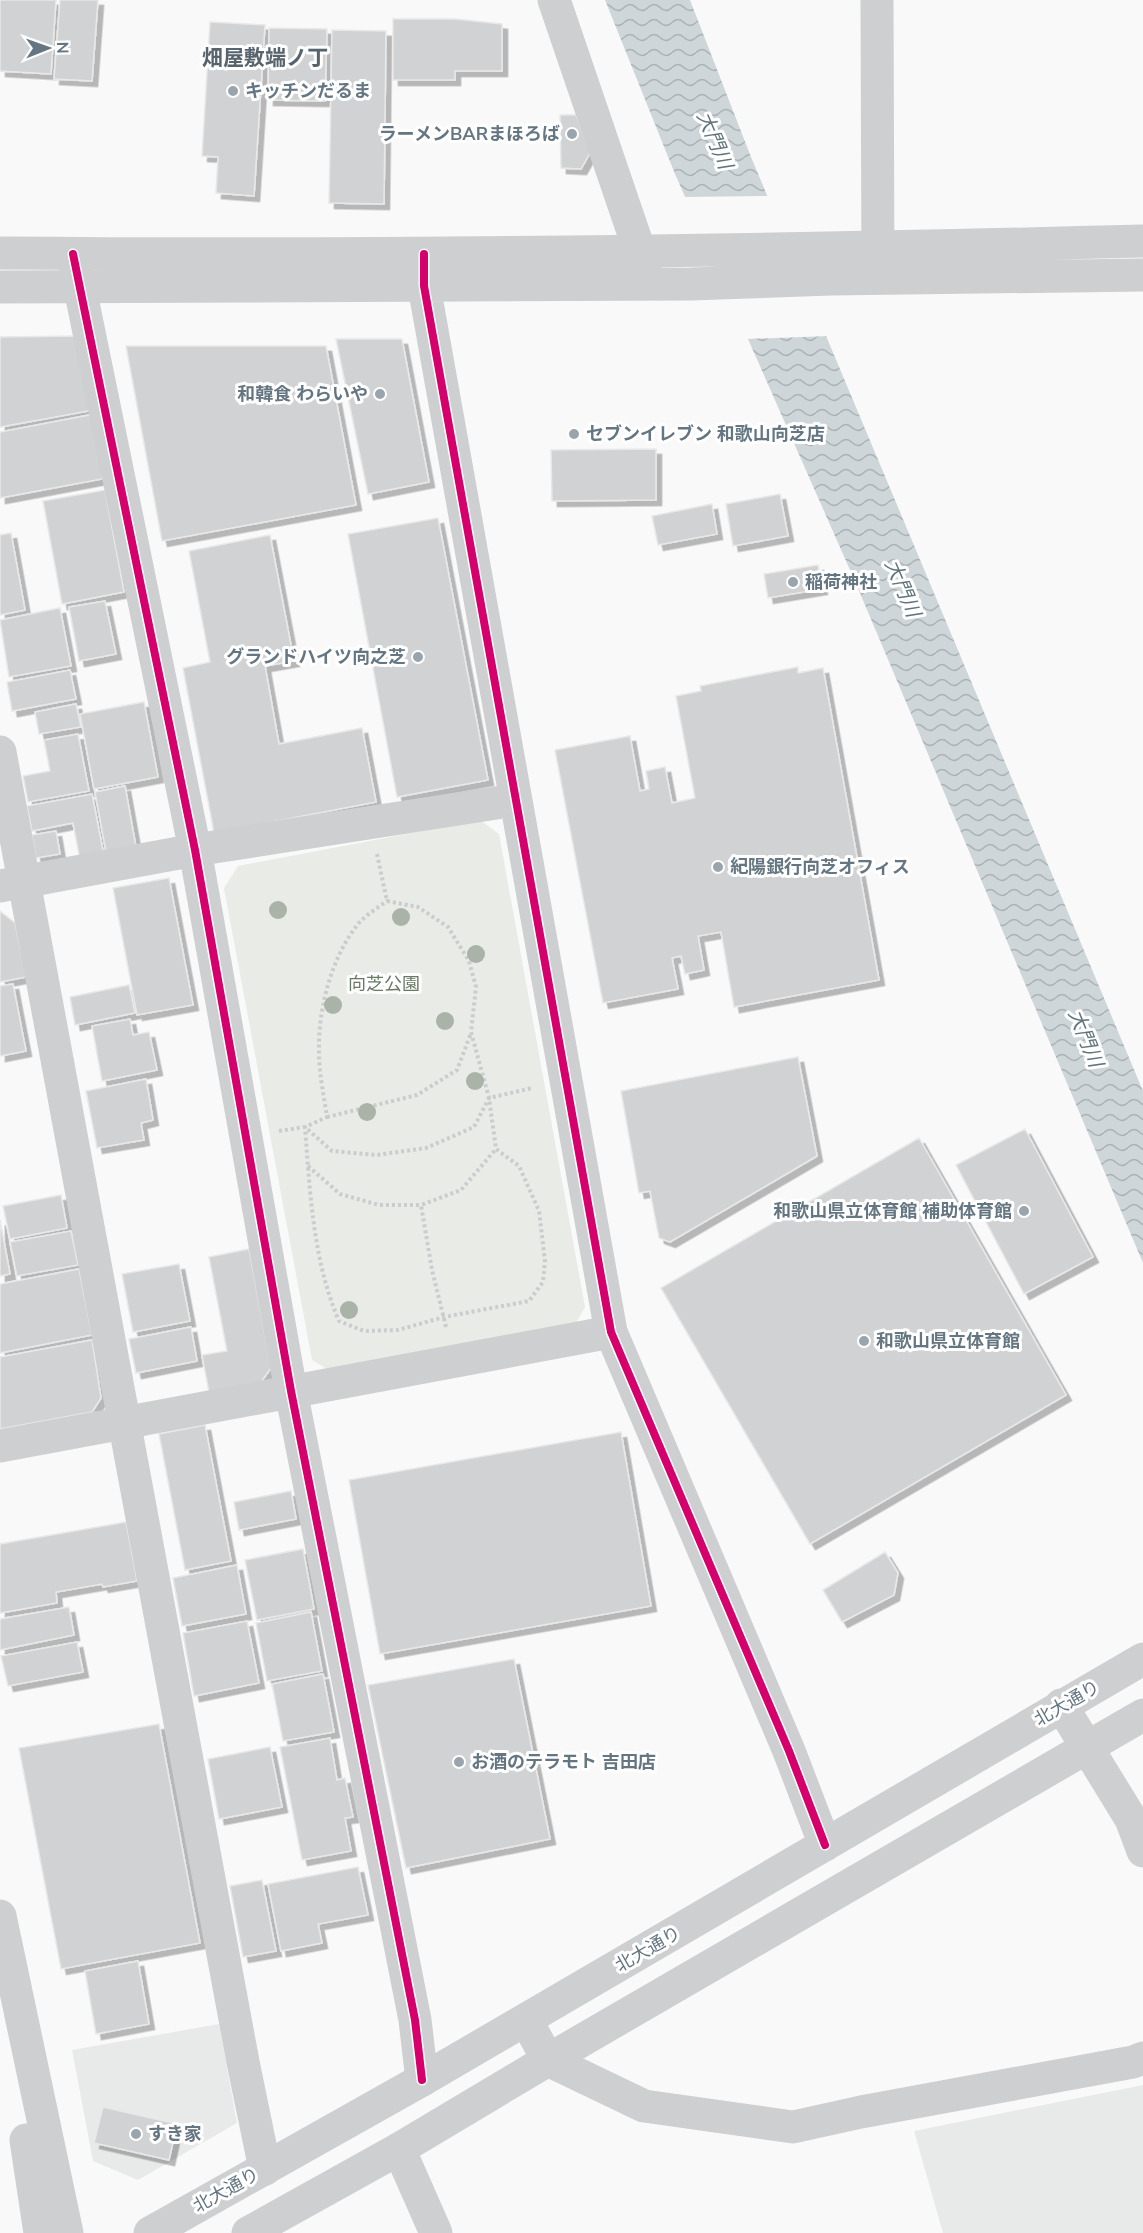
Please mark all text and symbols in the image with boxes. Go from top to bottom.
north arrow [18,18,78,78]
text: N [51,42,73,54]
district label: 畑屋敷端ノ丁 [202,44,328,72]
place label: キッチンだるま [245,79,371,103]
marker: キッチンだるま [226,84,240,98]
water label: 大門川 [690,107,739,175]
place label: ラーメンBARまほろば [379,122,560,146]
marker: ラーメンBARまほろば [565,127,579,141]
place label: 和韓食 わらいや [237,382,368,406]
marker: 和韓食 わらいや [373,387,387,401]
place label: セブンイレブン 和歌山向芝店 [586,422,825,446]
marker: セブンイレブン 和歌山向芝店 [567,427,581,441]
water label: 大門川 [878,555,927,623]
place label: 稲荷神社 [805,570,877,594]
marker: 稲荷神社 [786,575,800,589]
place label: グランドハイツ向之芝 [226,645,406,669]
marker: グランドハイツ向之芝 [411,650,425,664]
place label: 紀陽銀行向芝オフィス [730,855,910,879]
marker: 紀陽銀行向芝オフィス [711,860,725,874]
park label: 向芝公園 [348,972,420,996]
water label: 大門川 [1062,1005,1110,1073]
place label: 和歌山県立体育館 補助体育館 [773,1199,1012,1223]
marker: 和歌山県立体育館 補助体育館 [1017,1204,1031,1218]
place label: 和歌山県立体育館 [876,1329,1020,1353]
marker: 和歌山県立体育館 [857,1334,871,1348]
street label: 北大通り [1030,1675,1104,1731]
place label: お酒のテラモト 吉田店 [471,1750,656,1774]
marker: お酒のテラモト 吉田店 [452,1755,466,1769]
street label: 北大通り [611,1921,685,1977]
place label: すき家 [148,2122,202,2146]
marker: すき家 [129,2127,143,2141]
street label: 北大通り [189,2162,263,2218]

